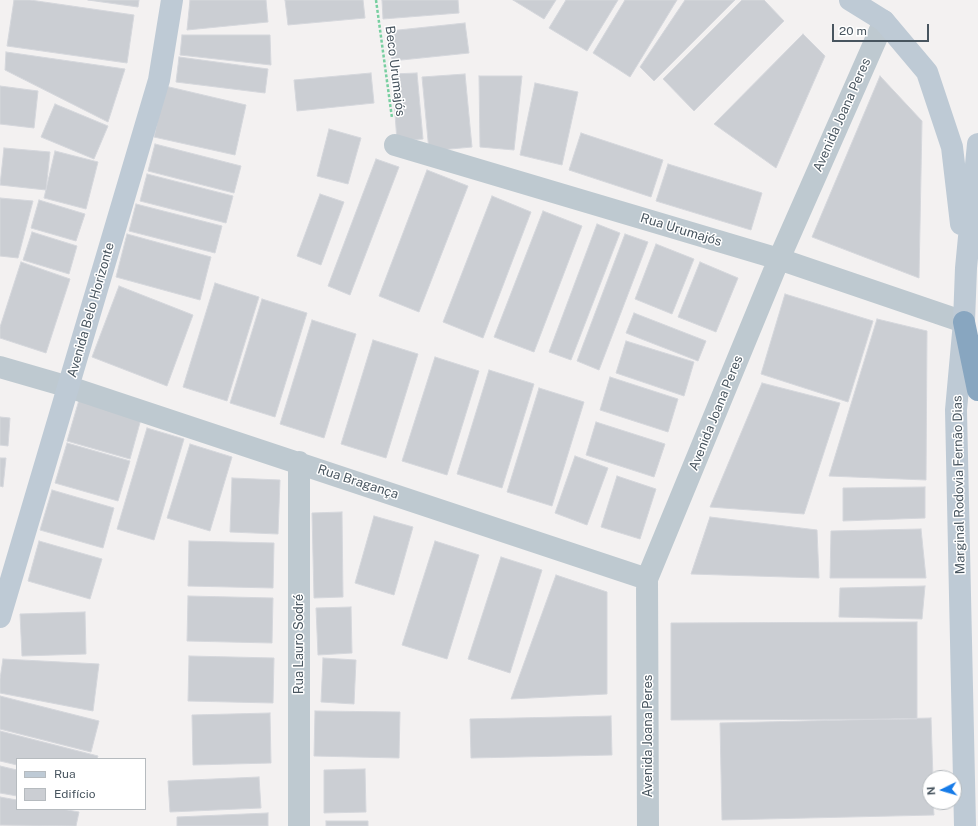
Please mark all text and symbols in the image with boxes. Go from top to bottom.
scale bar [834,16,931,42]
text: 20 m [839,24,867,38]
street label: Beco Urumajós [382,25,408,117]
street label: Avenida Joana Peres [810,56,874,174]
street label: Rua Urumajós [639,210,723,250]
street label: Avenida Belo Horizonte [64,241,118,379]
street label: Avenida Joana Peres [686,353,746,473]
street label: Marginal Rodovia Fernão Dias [950,395,968,575]
street label: Rua Bragança [316,462,400,502]
street label: Rua Lauro Sodré [291,594,307,694]
street label: Avenida Joana Peres [640,675,656,797]
legend [16,758,146,810]
text: Rua [54,767,76,781]
north arrow [922,770,962,810]
text: N [925,786,937,796]
text: Edifício [54,787,95,801]

